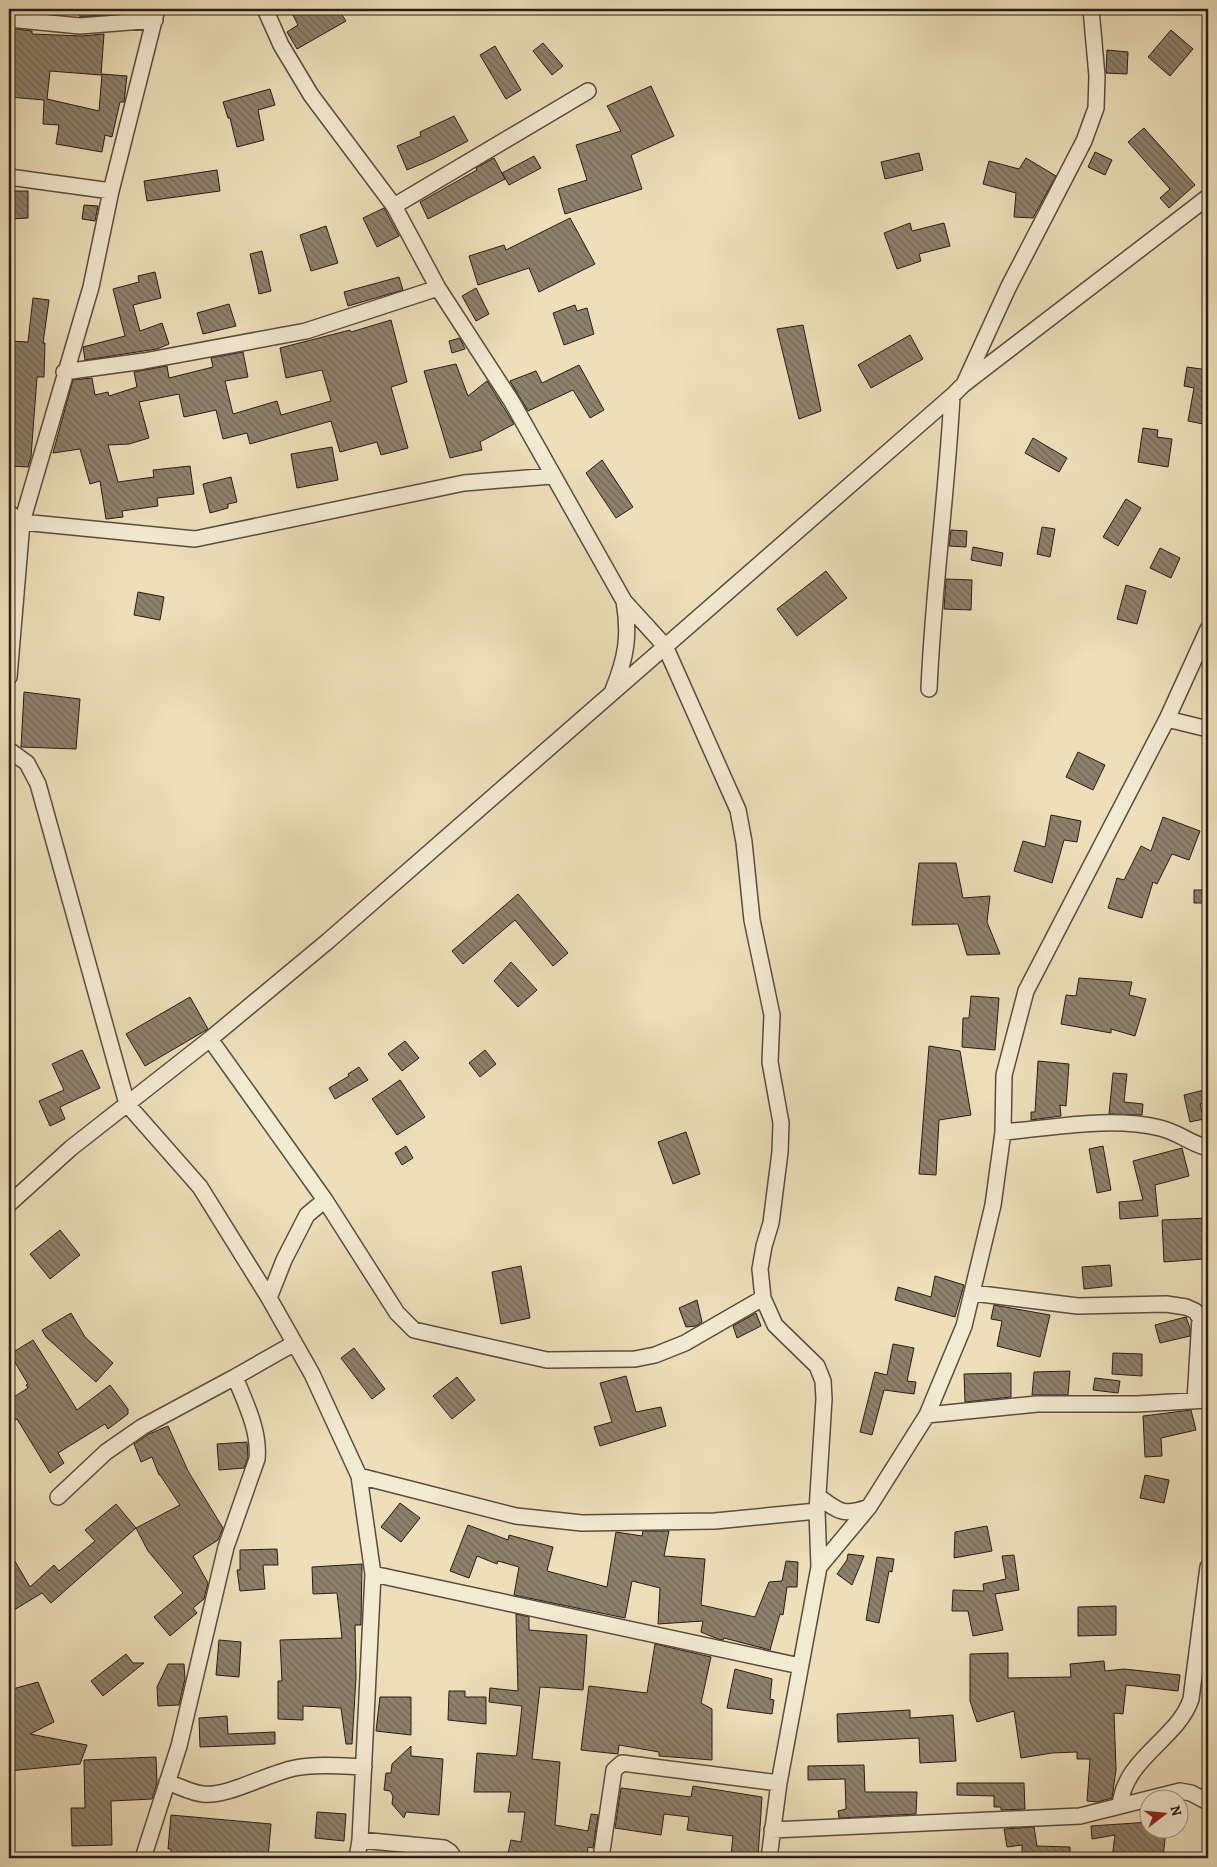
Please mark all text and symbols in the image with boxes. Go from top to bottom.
north arrow [1140,1790,1190,1840]
text: N [1165,1803,1187,1818]

